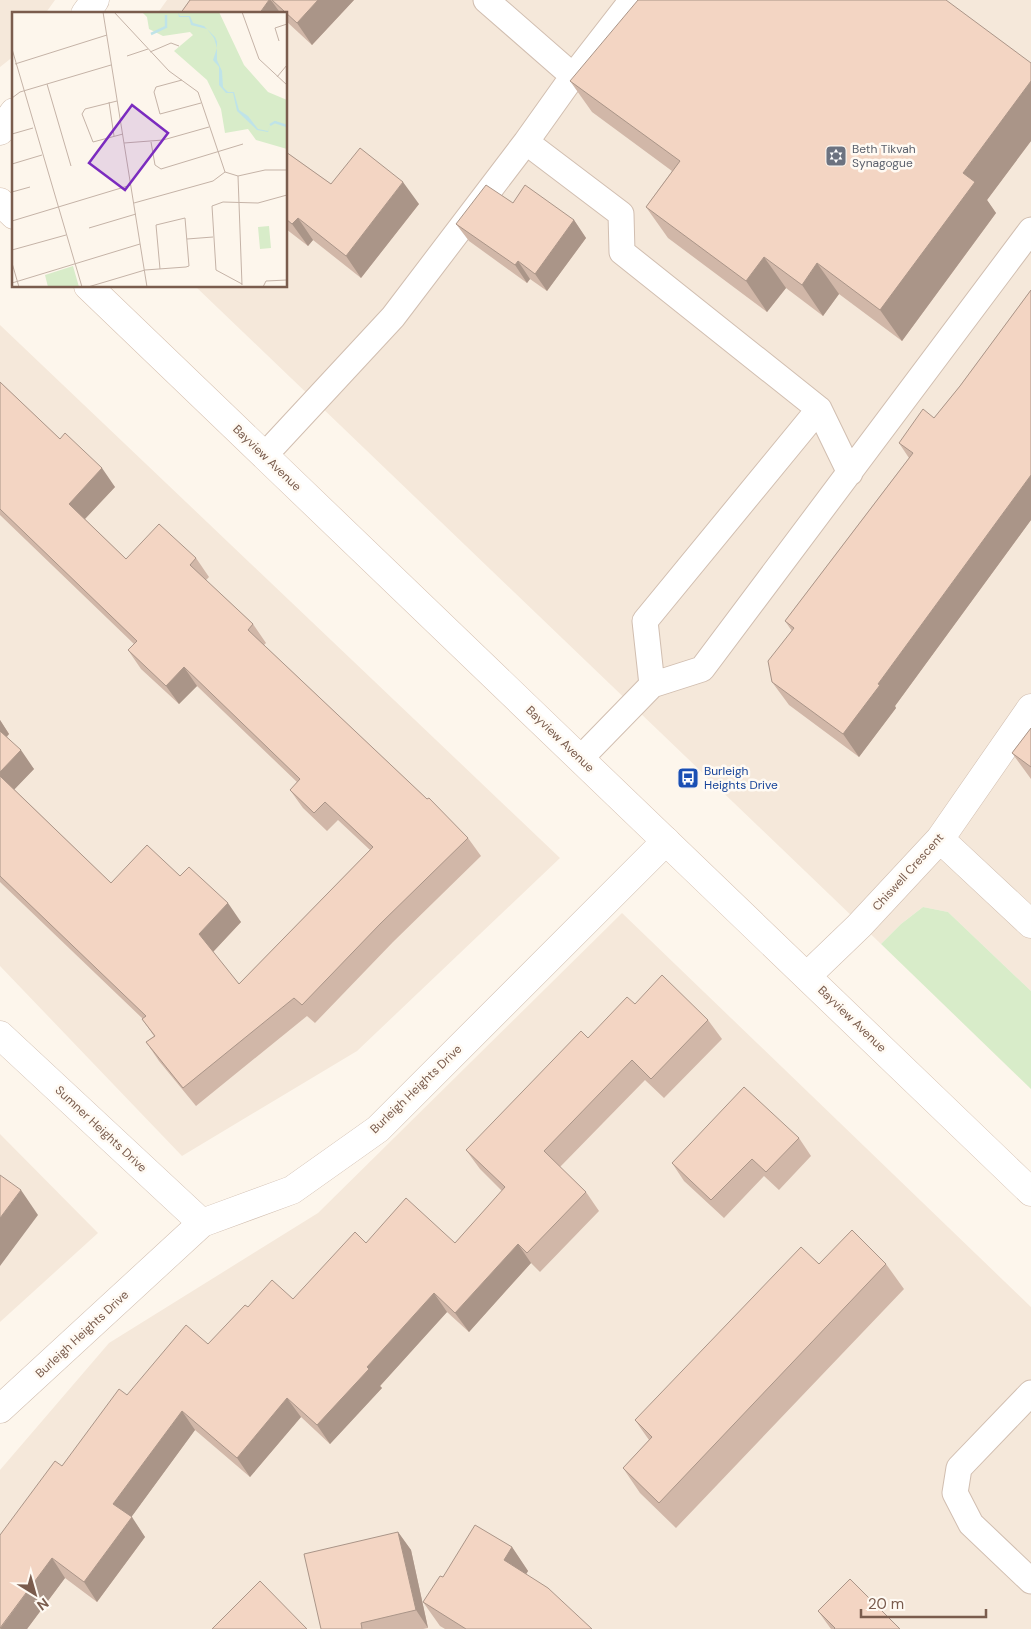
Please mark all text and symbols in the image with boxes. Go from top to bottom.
inset map [12,12,288,288]
place label: Beth Tikvah Synagogue [852,141,916,171]
synagogue icon: Beth Tikvah Synagogue [824,144,848,168]
street label: Bayview Avenue [229,421,305,495]
street label: Bayview Avenue [522,702,598,776]
place label: Burleigh Heights Drive [704,763,778,793]
bus stop icon: Burleigh Heights Drive [676,766,700,790]
street label: Chiswell Crescent [869,829,947,914]
street label: Bayview Avenue [814,982,890,1056]
street label: Burleigh Heights Drive [367,1041,465,1137]
street label: Sumner Heights Drive [52,1082,150,1176]
street label: Burleigh Heights Drive [32,1287,132,1381]
north arrow [10,1569,60,1619]
scale bar [861,1586,986,1618]
text: N [33,1594,52,1615]
text: 20 m [868,1594,904,1614]

